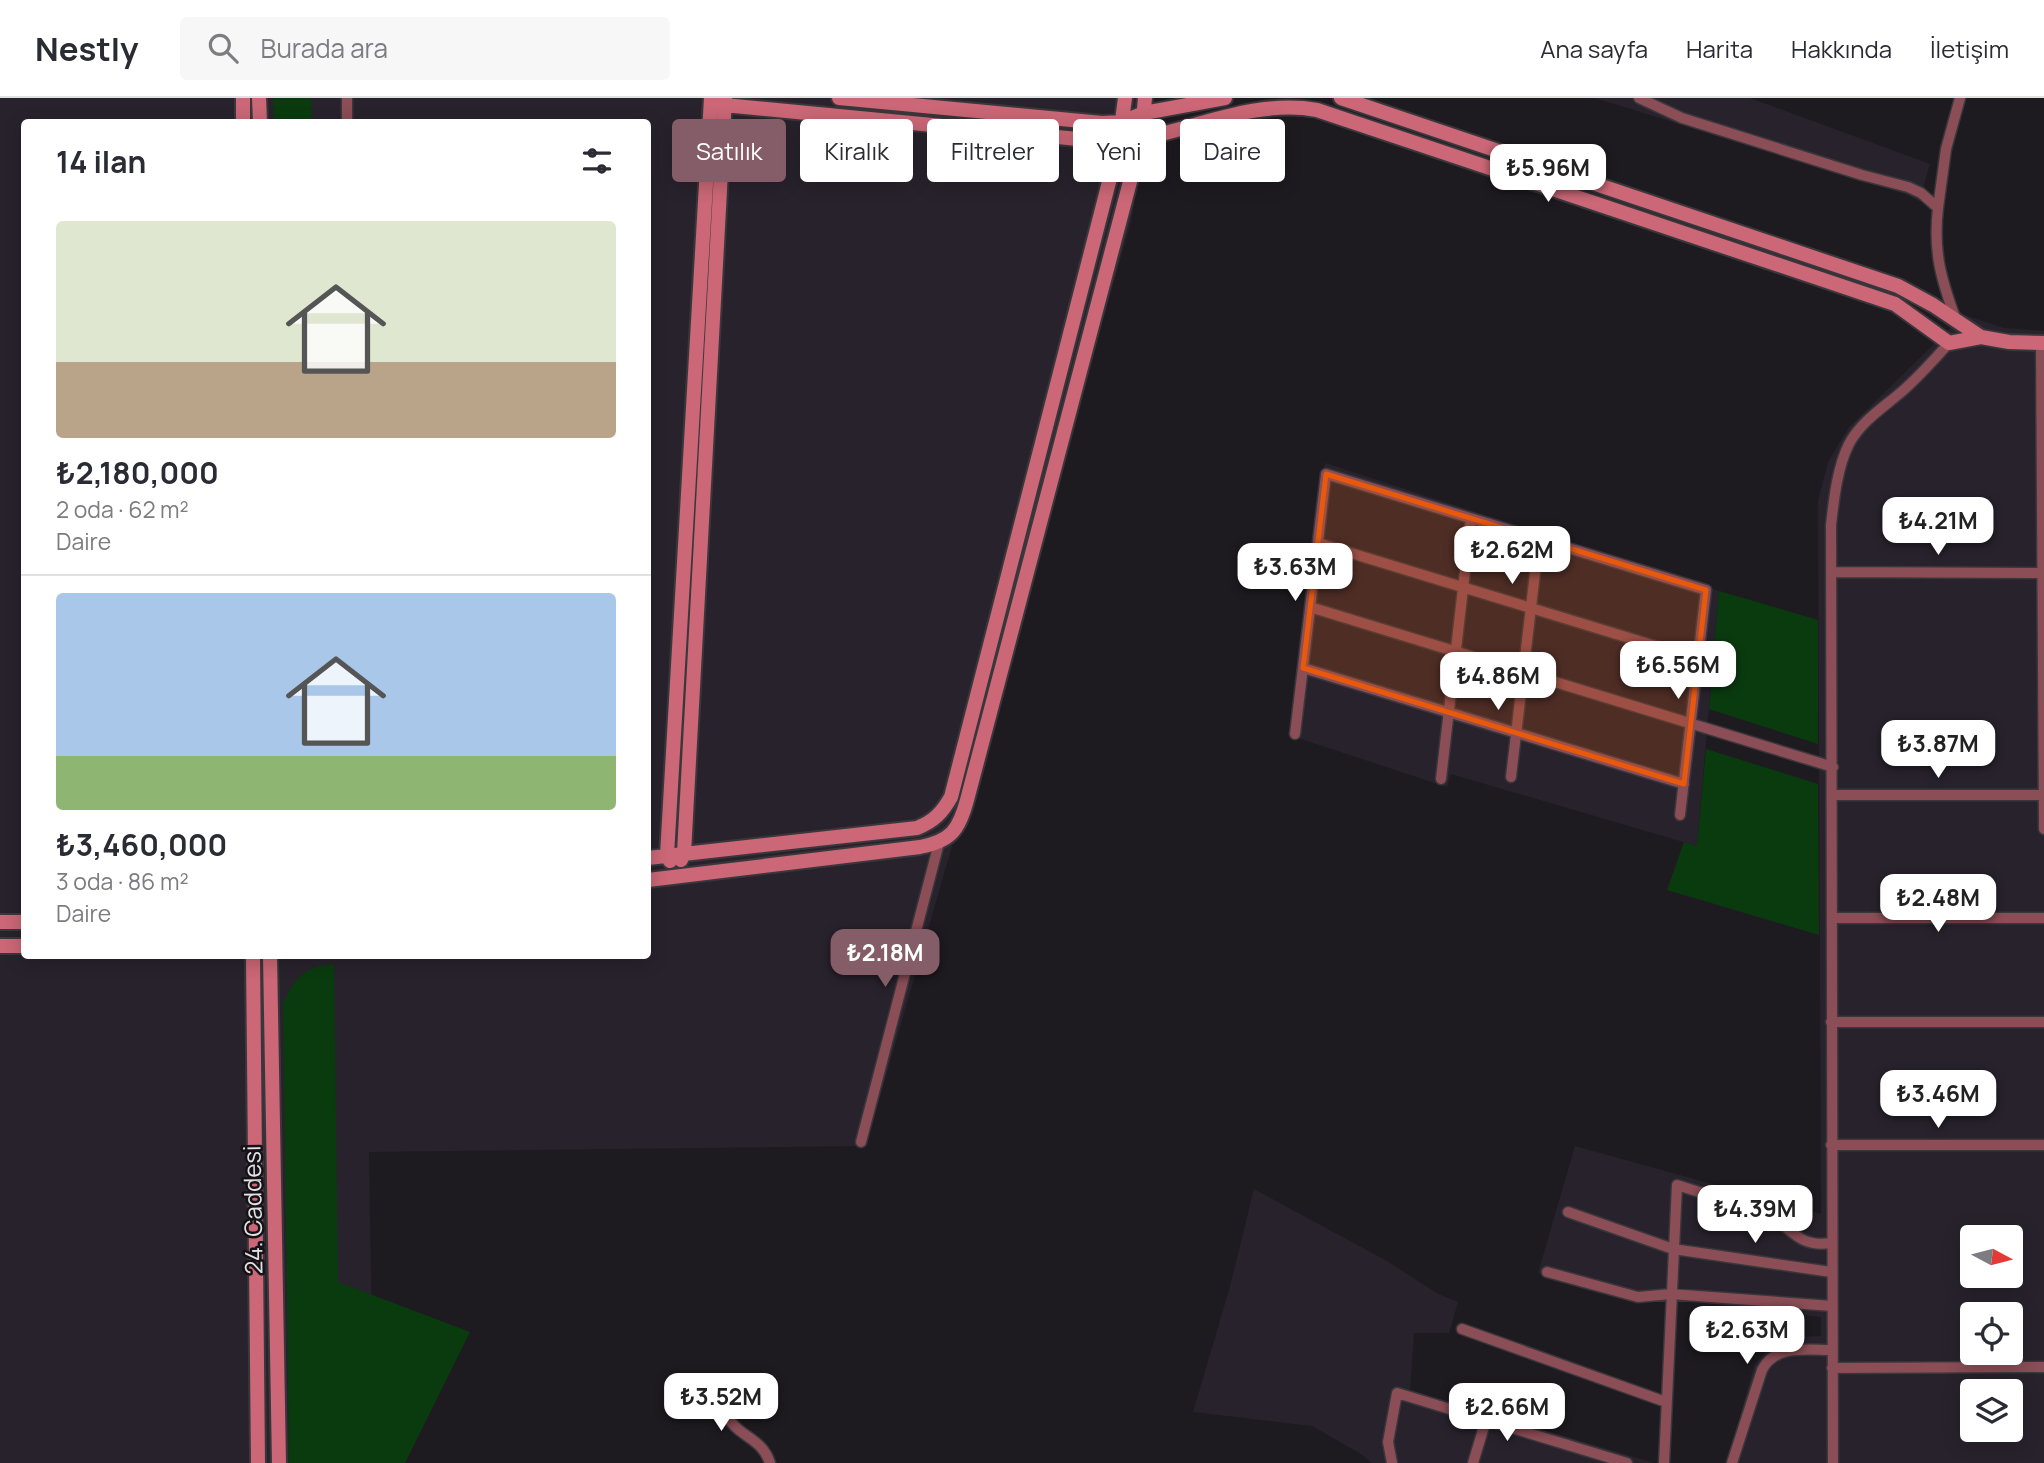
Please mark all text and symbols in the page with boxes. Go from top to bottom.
search box [180,17,670,80]
text: Nestly [35,26,138,71]
icon: search [204,29,242,67]
text: Burada ara [260,30,388,66]
text: Ana sayfa [1540,32,1648,65]
text: Harita [1686,32,1753,65]
text: Hakkında [1791,32,1892,65]
text: İletişim [1930,32,2009,65]
chip: Satılık [672,119,786,182]
chip: Kiralık [800,119,913,182]
chip: Filtreler [927,119,1059,182]
chip: Yeni [1073,119,1166,182]
chip: Daire [1180,119,1285,182]
text: 14 ilan [56,141,146,182]
icon: filters [578,142,616,180]
pin: ₺5.96M [1491,144,1605,204]
text: ₺5.96M [1506,151,1590,183]
icon: home [273,266,399,392]
text: ₺2,180,000 [56,452,219,493]
text: 2 oda · 62 m² [56,493,189,525]
pin: ₺4.21M [1881,498,1995,557]
text: ₺4.21M [1898,504,1978,536]
text: Daire [56,525,111,557]
pin: ₺2.62M [1455,526,1569,586]
text: ₺2.62M [1470,533,1554,565]
pin: ₺3.63M [1238,544,1352,603]
text: ₺3.63M [1254,550,1336,582]
icon: home [273,638,399,764]
pin: ₺6.56M [1621,642,1735,701]
text: ₺6.56M [1636,648,1720,680]
pin: ₺4.86M [1441,652,1555,712]
text: ₺4.86M [1456,659,1540,691]
pin: ₺3.87M [1881,720,1995,780]
text: ₺3.87M [1897,727,1979,759]
text: ₺3,460,000 [56,824,227,865]
text: 3 oda · 86 m² [56,865,189,897]
pin: ₺2.48M [1881,874,1995,934]
text: ₺2.48M [1896,881,1980,913]
text: Daire [56,897,111,929]
pin: ₺2.18M [828,930,942,989]
text: ₺2.18M [847,936,923,968]
pin: ₺3.46M [1881,1070,1995,1130]
text: ₺3.46M [1896,1077,1980,1109]
street label: 24. Caddesi [234,1145,270,1275]
pin: ₺4.39M [1698,1186,1812,1245]
text: ₺4.39M [1713,1192,1797,1224]
north arrow [1960,1225,2023,1288]
map controls [1960,1225,2023,1442]
button: locate [1960,1302,2023,1365]
pin: ₺2.63M [1690,1306,1804,1366]
text: ₺2.63M [1705,1313,1789,1345]
pin: ₺3.52M [664,1374,778,1433]
button: layers [1960,1379,2023,1442]
text: ₺3.52M [680,1380,762,1412]
pin: ₺2.66M [1450,1384,1564,1443]
text: ₺2.66M [1465,1390,1549,1422]

